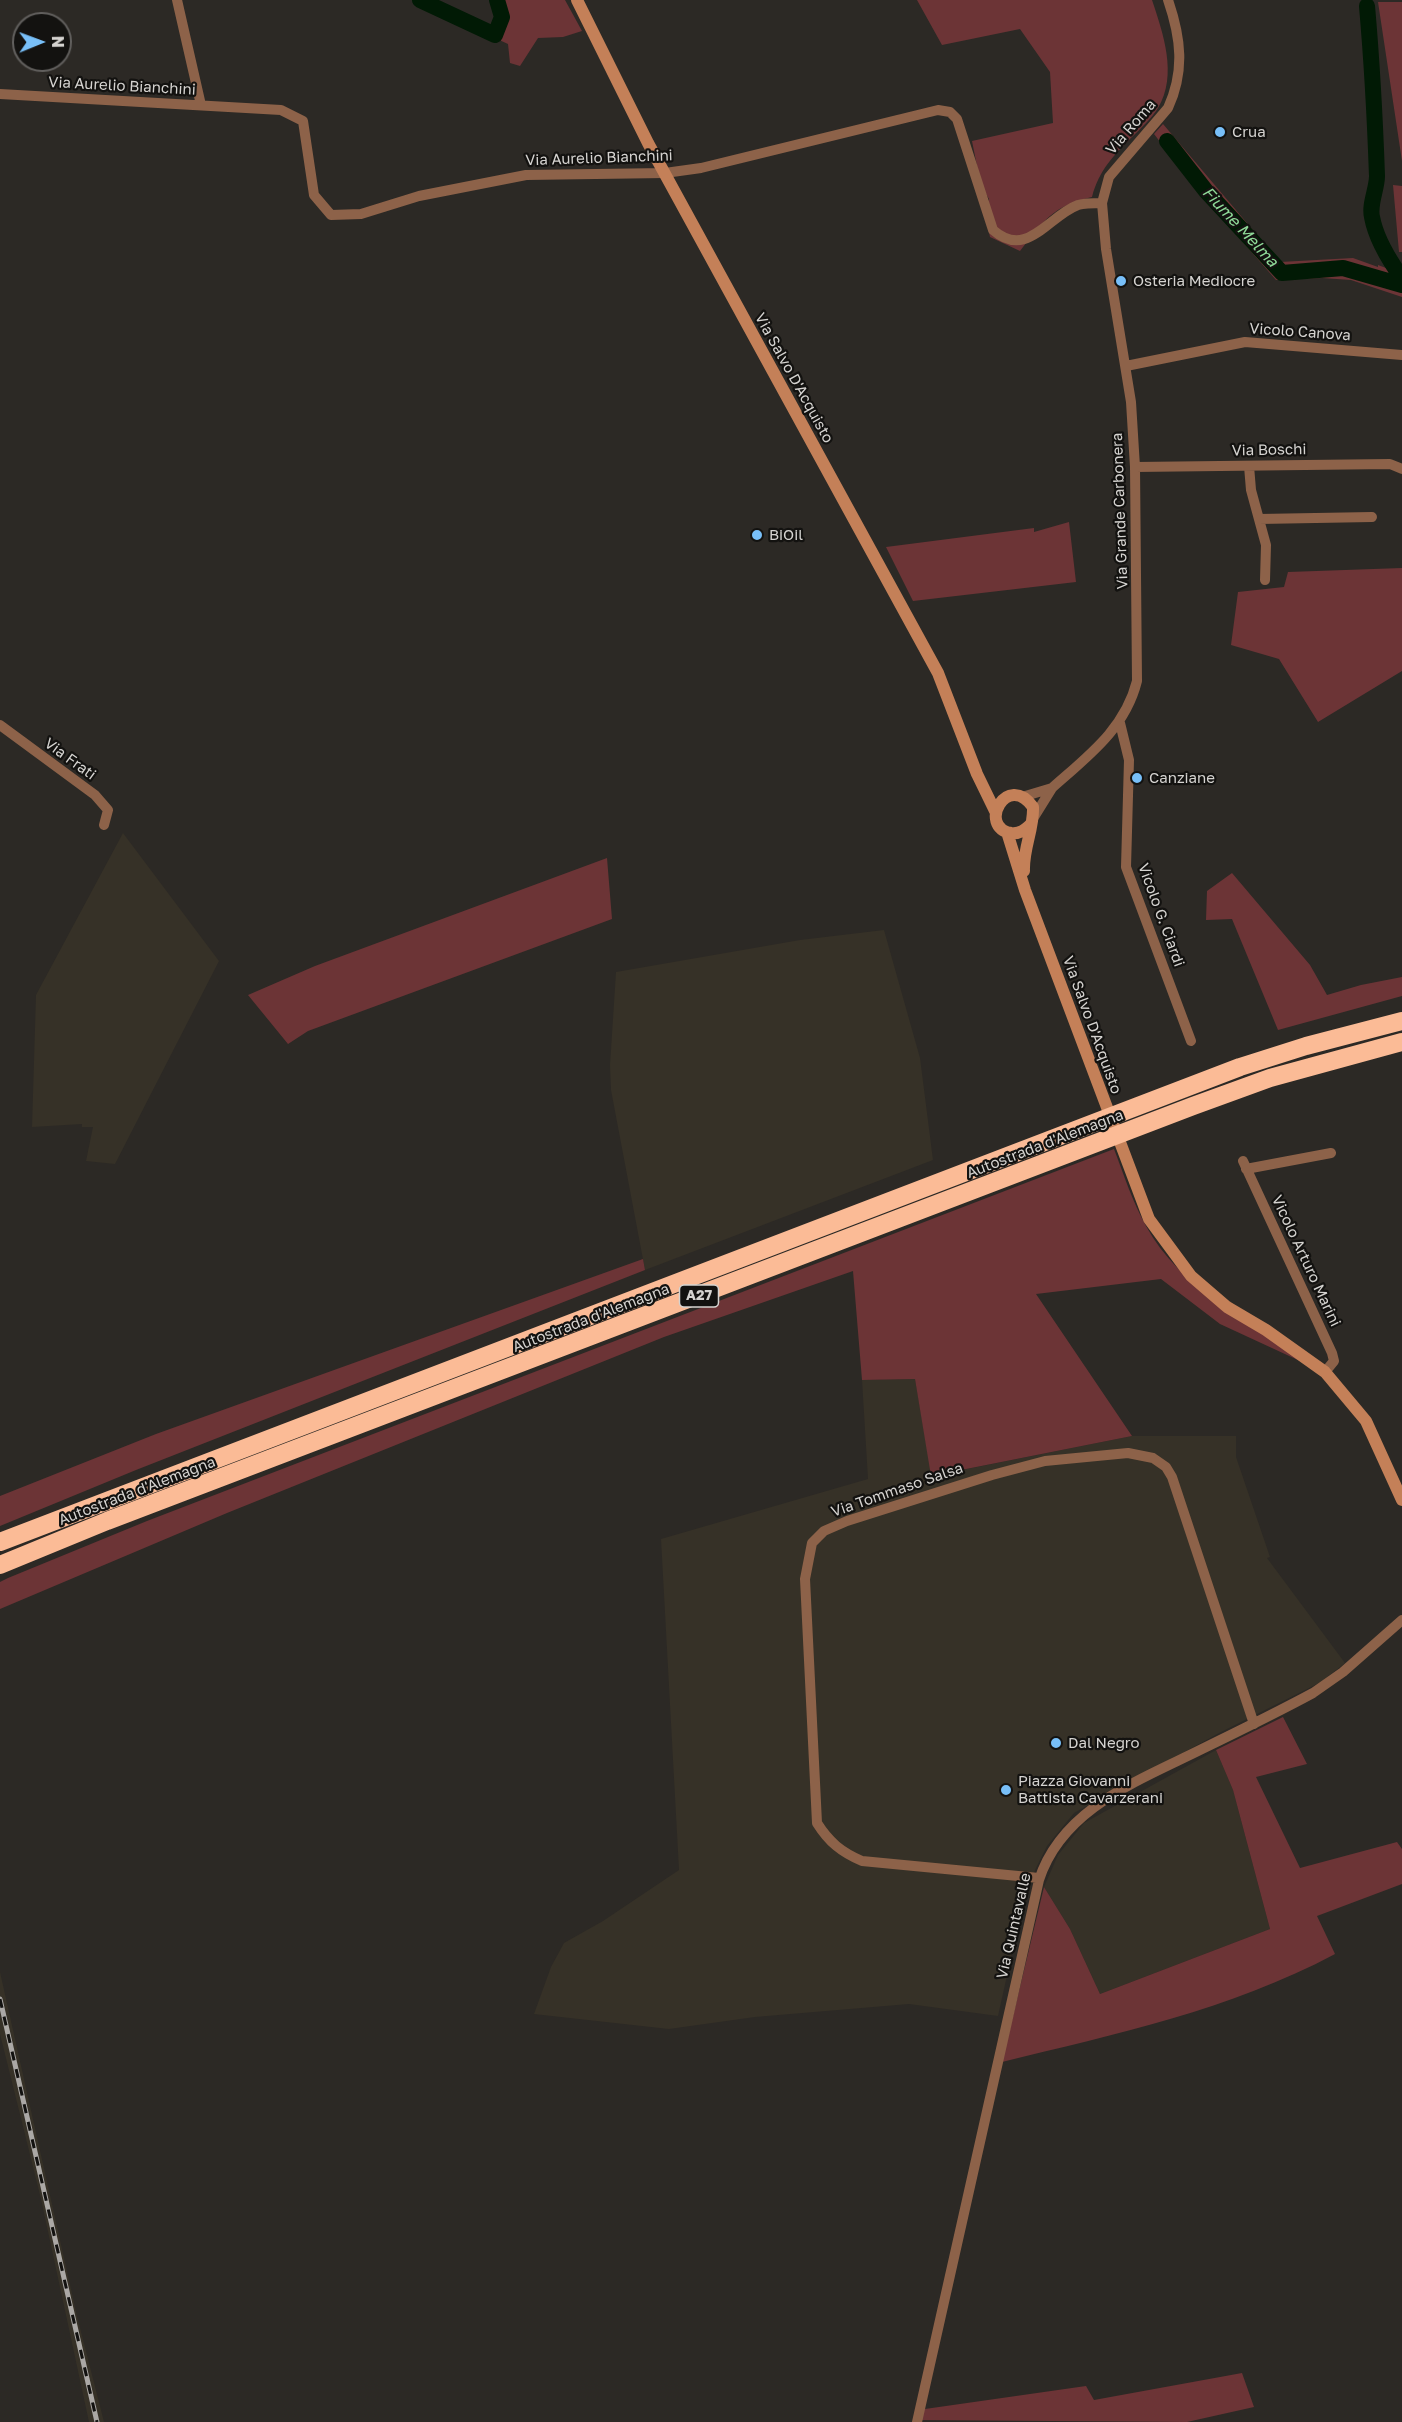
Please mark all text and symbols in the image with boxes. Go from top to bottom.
north arrow [12,12,72,72]
text: N [48,35,68,48]
street label: Via Aurelio Bianchini [48,73,196,99]
street label: Via Roma [1102,96,1160,158]
place label: Crua [1232,123,1266,141]
marker: Crua [1213,125,1227,139]
street label: Via Aurelio Bianchini [525,146,673,170]
water label: Fiume Melma [1198,183,1282,271]
place label: Osteria Mediocre [1133,272,1255,290]
marker: Osteria Mediocre [1114,274,1128,288]
street label: Via Salvo D'Acquisto [751,310,837,446]
street label: Vicolo Canova [1249,319,1351,345]
street label: Via Grande Carbonera [1108,432,1132,590]
street label: Via Boschi [1231,440,1307,460]
place label: BiOil [769,526,803,544]
marker: BiOil [750,528,764,542]
street label: Via Frati [41,734,99,784]
place label: Canziane [1149,769,1215,787]
marker: Canziane [1130,771,1144,785]
street label: Vicolo G. Ciardi [1134,861,1188,969]
street label: Via Salvo D'Acquisto [1059,953,1125,1097]
street label: Autostrada d'Alemagna [964,1106,1126,1182]
street label: Vicolo Arturo Marini [1268,1192,1344,1330]
street label: Autostrada d'Alemagna [510,1280,672,1356]
road number: A27 [680,1285,718,1307]
street label: Autostrada d'Alemagna [56,1453,218,1529]
street label: Via Tommaso Salsa [829,1459,965,1521]
place label: Dal Negro [1068,1734,1140,1752]
marker: Dal Negro [1049,1736,1063,1750]
place label: Piazza Giovanni Battista Cavarzerani [1018,1772,1163,1807]
marker: Piazza Giovanni Battista Cavarzerani [999,1783,1013,1797]
street label: Via Quintavalle [993,1871,1035,1981]

